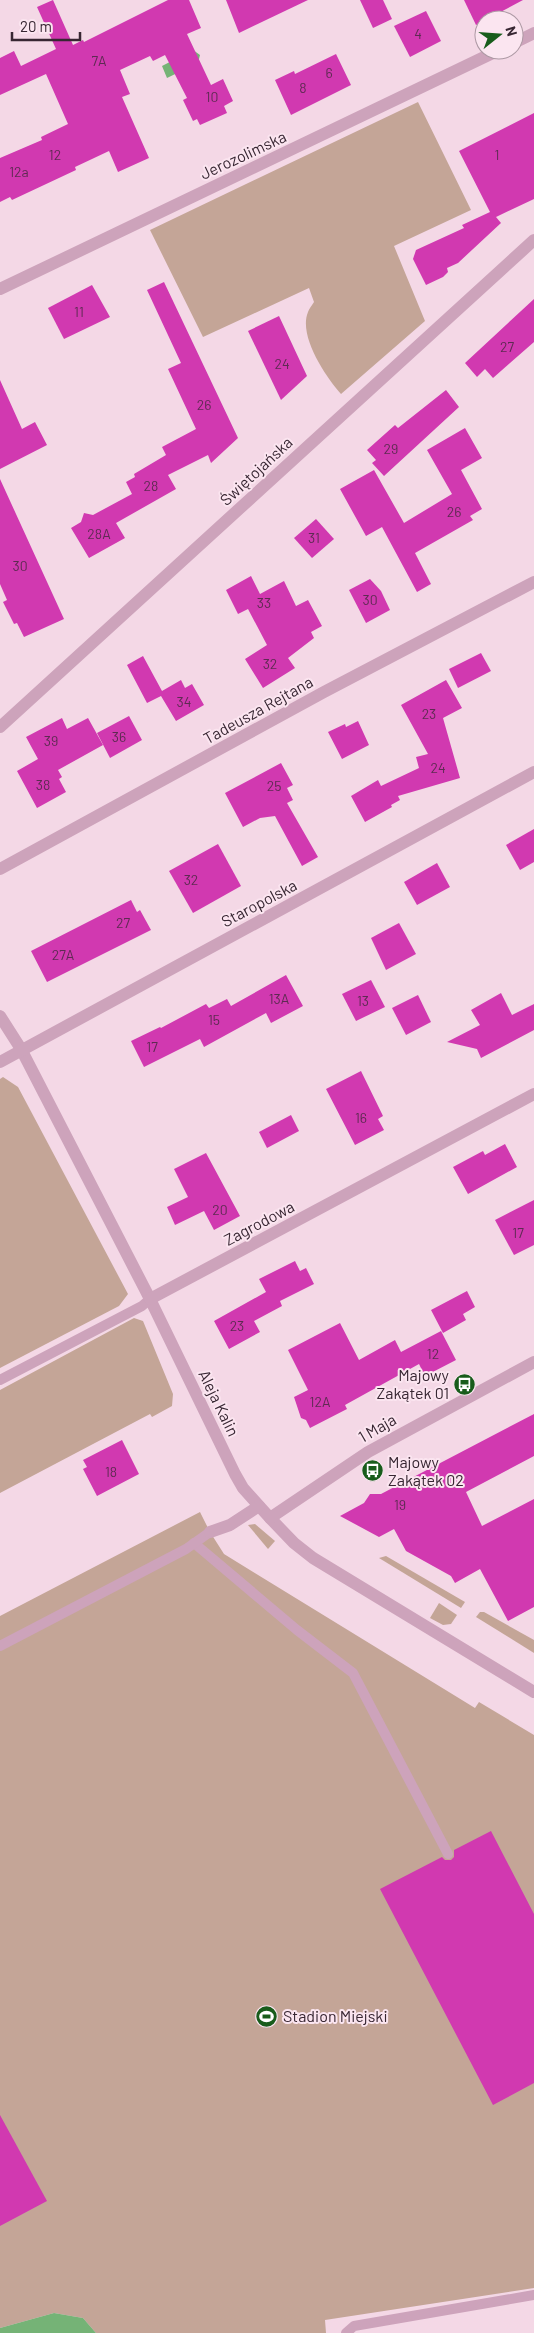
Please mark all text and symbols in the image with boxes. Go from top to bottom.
scale bar [12,10,80,42]
north arrow [474,10,524,60]
text: 20 m [20,17,52,35]
text: N [502,24,521,38]
house number: 4 [414,25,422,42]
house number: 7A [91,52,107,69]
house number: 6 [325,64,333,81]
house number: 8 [299,79,307,96]
house number: 10 [206,88,218,105]
street label: Jerozolimska [197,126,289,183]
house number: 12 [49,146,61,163]
house number: 1 [495,146,499,163]
house number: 12a [9,163,29,180]
house number: 11 [74,303,84,320]
house number: 27 [500,338,514,355]
house number: 24 [274,355,290,372]
house number: 26 [197,396,211,413]
street label: Świętojańska [215,432,296,509]
house number: 29 [384,440,398,457]
house number: 28 [144,477,158,494]
house number: 26 [447,503,461,520]
house number: 28A [87,525,111,542]
house number: 31 [308,529,320,546]
house number: 30 [12,557,28,574]
house number: 30 [362,591,378,608]
house number: 33 [257,594,271,611]
house number: 32 [263,655,277,672]
street label: Tadeusza Rejtana [200,672,316,747]
house number: 34 [177,693,191,710]
house number: 23 [422,705,436,722]
house number: 36 [112,728,126,745]
house number: 39 [44,732,58,749]
house number: 24 [430,759,446,776]
house number: 38 [36,776,50,793]
house number: 25 [267,777,281,794]
house number: 32 [184,871,198,888]
street label: Staropolska [218,875,300,930]
house number: 27 [116,914,130,931]
house number: 27A [52,946,75,963]
house number: 13A [269,990,290,1007]
house number: 13 [357,992,369,1009]
house number: 15 [208,1011,220,1028]
house number: 17 [146,1038,158,1055]
house number: 16 [355,1109,367,1126]
street label: Zagrodowa [220,1196,297,1249]
house number: 20 [212,1201,228,1218]
house number: 17 [512,1224,524,1241]
house number: 23 [230,1317,244,1334]
house number: 12 [427,1345,439,1362]
place label: Majowy Zakątek 01 [376,1365,450,1402]
street label: Aleja Kalin [195,1366,244,1439]
bus stop icon: Majowy Zakątek 01 [453,1372,477,1396]
house number: 12A [310,1393,331,1410]
street label: 1 Maja [354,1409,399,1446]
place label: Majowy Zakątek 02 [388,1452,464,1489]
bus stop icon: Majowy Zakątek 02 [360,1459,384,1483]
house number: 18 [105,1463,117,1480]
house number: 19 [394,1496,406,1513]
sports icon: Stadion Miejski [255,2004,279,2028]
place label: Stadion Miejski [283,2006,387,2025]

